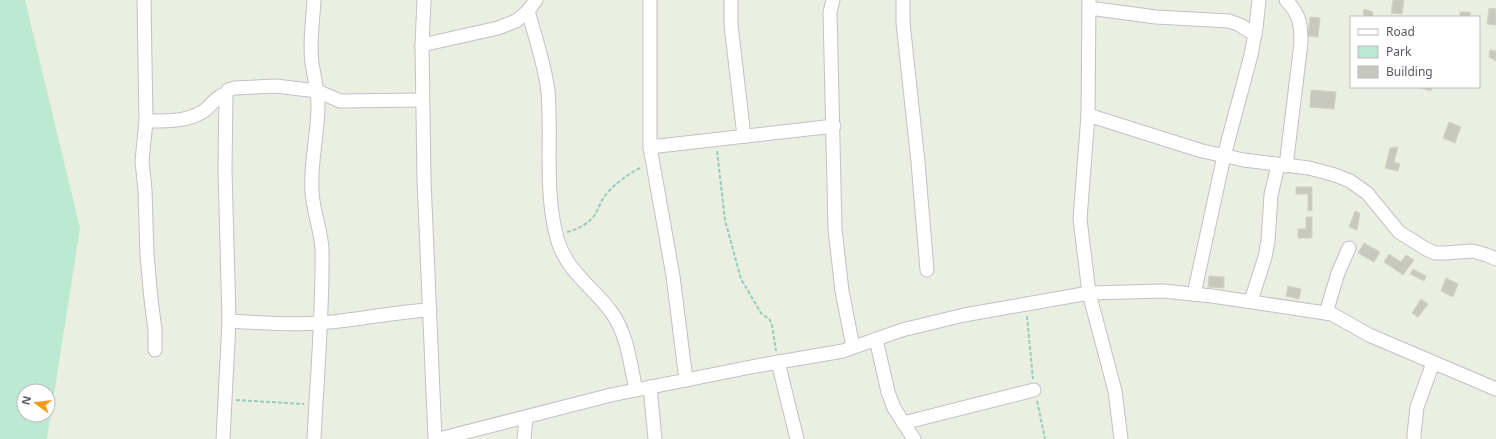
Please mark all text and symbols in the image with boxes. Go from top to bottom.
legend [1350,16,1480,88]
text: Road [1386,23,1415,40]
text: Park [1386,43,1412,60]
text: Building [1386,63,1433,80]
north arrow [16,383,56,423]
text: N [17,394,34,407]

